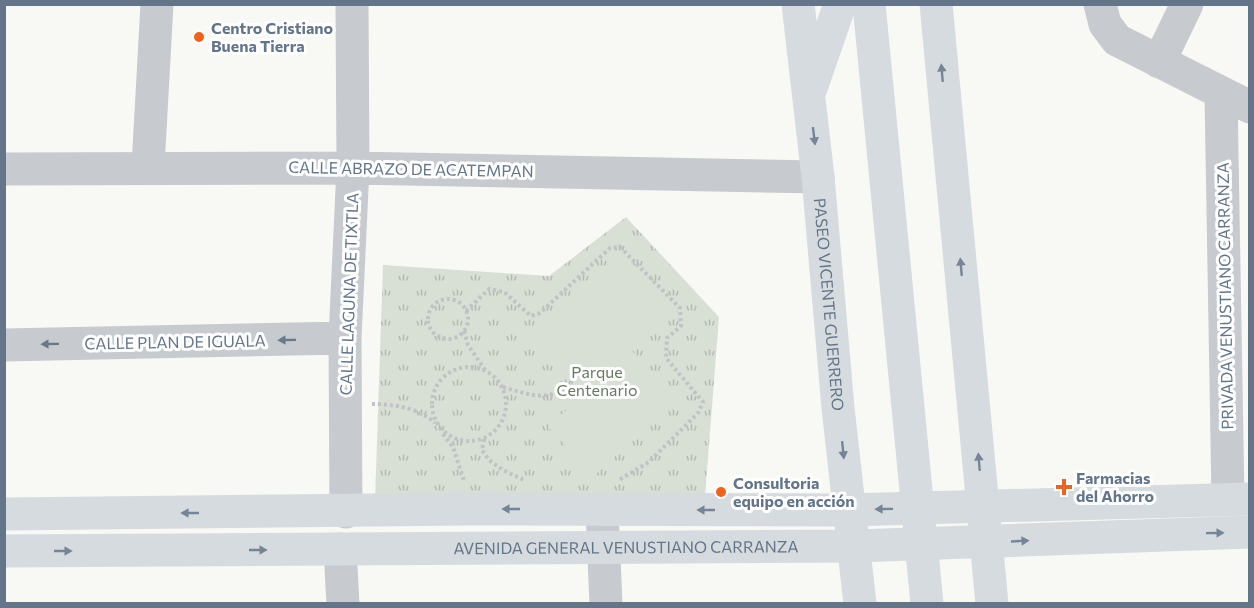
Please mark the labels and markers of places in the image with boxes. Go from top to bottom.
place label: Centro Cristiano Buena Tierra [211,18,334,55]
marker: Centro Cristiano Buena Tierra [192,30,206,44]
place label: Farmacias del Ahorro [1076,468,1154,505]
place label: Consultoria equipo en acción [733,473,854,510]
marker: Farmacias del Ahorro [1057,480,1071,494]
marker: Consultoria equipo en acción [714,485,728,499]

